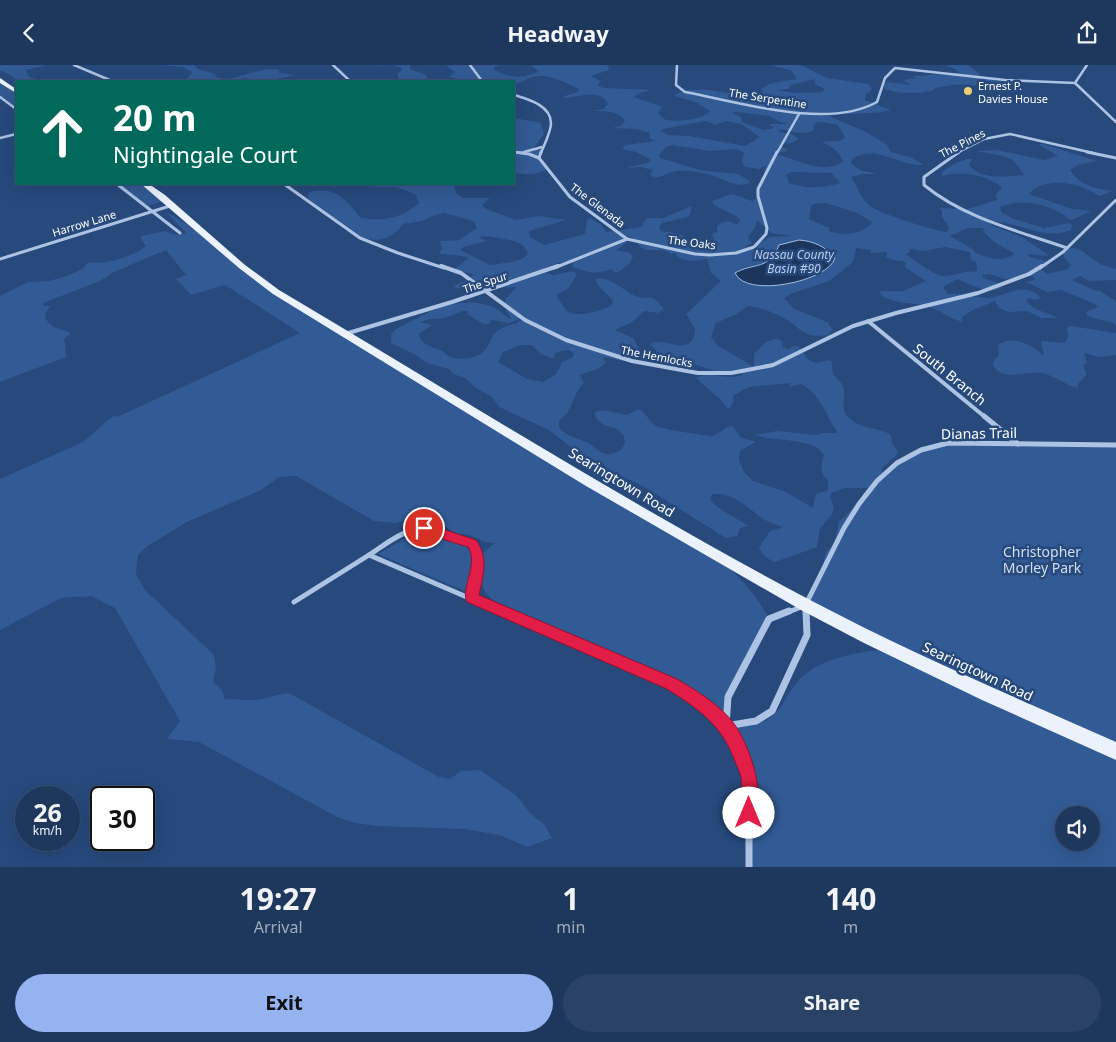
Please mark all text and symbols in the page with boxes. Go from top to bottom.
text: Headway [507,18,609,48]
icon: back [15,19,43,47]
icon: share [1073,19,1101,47]
place label: Ernest P. Davies House [978,78,1048,106]
street label: The Serpentine [728,84,808,112]
marker: Ernest P. Davies House [962,85,974,97]
text: 20 m [113,94,196,141]
icon: ahead [30,100,95,165]
street label: The Pines [936,125,988,161]
text: Nightingale Court [113,139,297,169]
street label: The Glenada [568,179,628,231]
street label: Harrow Lane [50,206,118,240]
street label: The Oaks [667,232,717,252]
water label: Nassau County Basin #90 [754,246,835,277]
street label: The Spur [461,268,510,296]
street label: South Branch [910,339,990,409]
street label: The Hemlocks [620,342,694,370]
street label: Dianas Trail [941,423,1017,443]
street label: Searingtown Road [566,443,678,521]
pin [403,507,445,549]
icon: arrive [410,514,438,542]
park label: Christopher Morley Park [1003,542,1082,577]
street label: Searingtown Road [919,637,1037,705]
speed limit sign: 30 [90,786,155,851]
position arrow [722,786,774,838]
text: 26 [33,795,62,829]
map controls [1055,806,1100,851]
button: sound [1055,806,1100,851]
text: km/h [33,822,62,839]
text: 19:27 [240,878,317,919]
text: 1 [562,878,579,919]
text: 140 [825,878,876,919]
text: Arrival [254,916,303,938]
text: min [556,916,585,938]
text: m [843,916,858,938]
button: Exit [15,974,553,1032]
button: Share [563,974,1101,1032]

